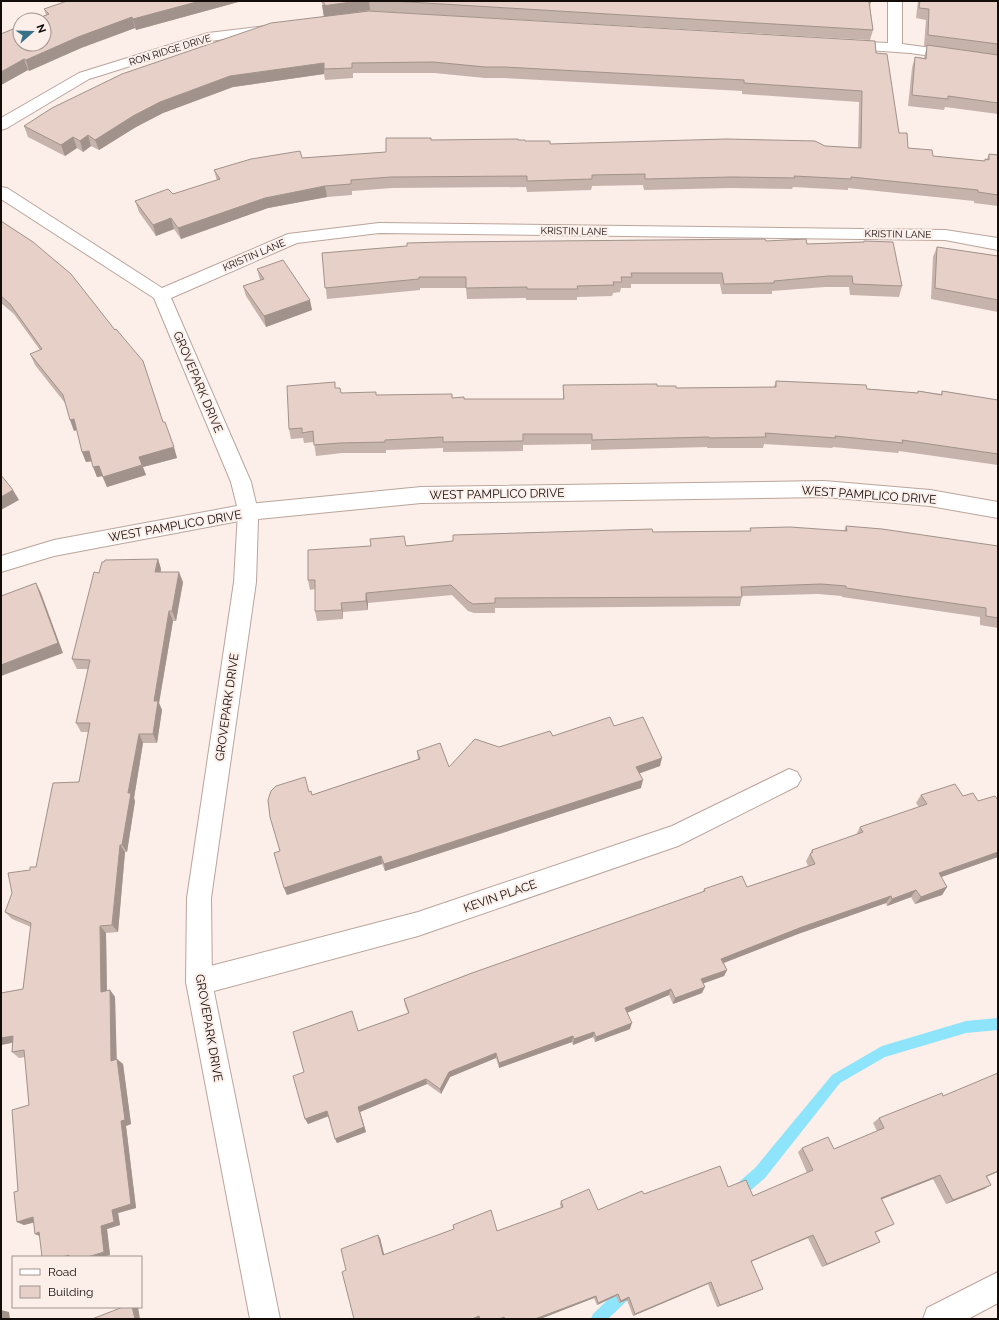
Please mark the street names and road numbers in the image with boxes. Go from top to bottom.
street label: RON RIDGE DRIVE [128,32,212,68]
street label: KRISTIN LANE [541,225,607,237]
street label: KRISTIN LANE [865,228,931,240]
street label: KRISTIN LANE [221,237,287,273]
street label: GROVEPARK DRIVE [170,329,226,435]
street label: WEST PAMPLICO DRIVE [801,483,937,507]
street label: WEST PAMPLICO DRIVE [429,486,565,502]
street label: WEST PAMPLICO DRIVE [107,507,243,545]
street label: GROVEPARK DRIVE [212,652,242,762]
street label: KEVIN PLACE [462,877,538,915]
street label: GROVEPARK DRIVE [193,973,225,1083]

